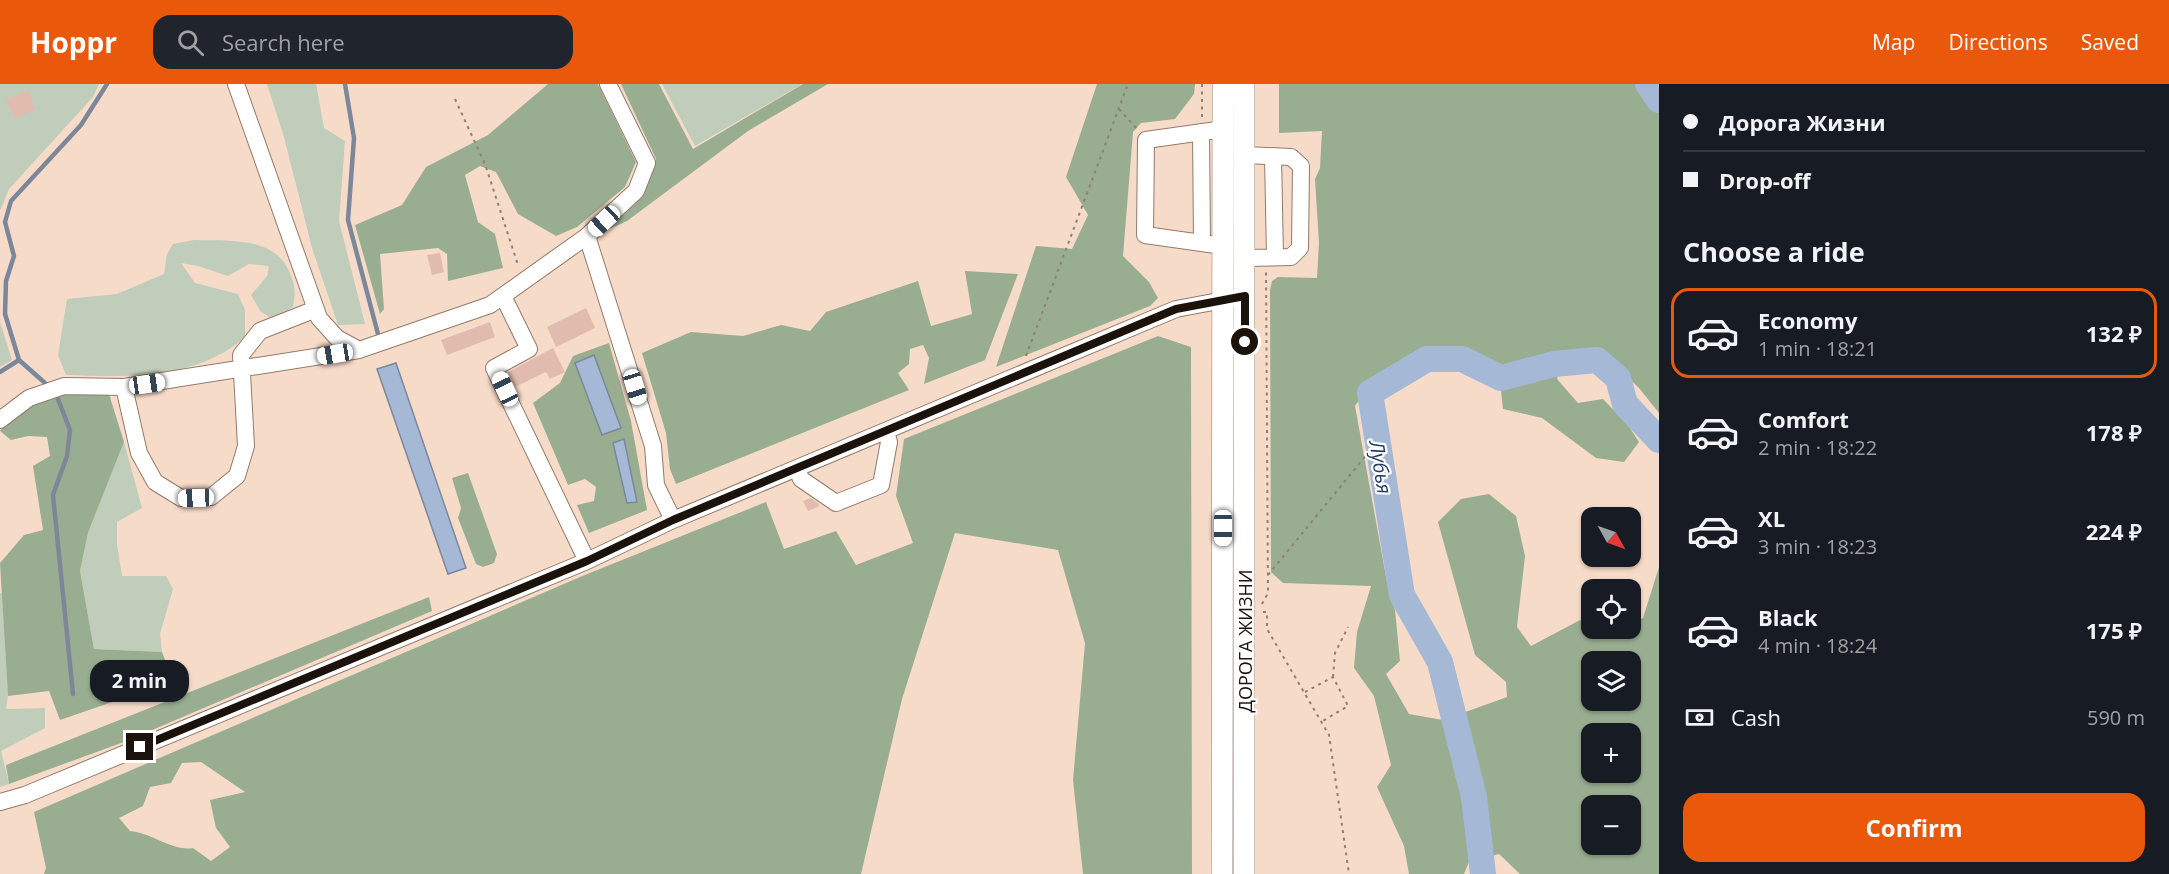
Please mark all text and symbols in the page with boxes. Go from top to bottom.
search box [153,15,573,69]
text: Hoppr [30,23,117,61]
icon: search [174,26,207,59]
text: Search here [222,27,345,57]
text: Map [1872,28,1915,56]
text: Directions [1948,28,2048,56]
text: Saved [2081,28,2139,56]
text: Дорога Жизни [1719,107,1886,137]
text: Drop-off [1719,165,1811,195]
car [585,202,623,240]
text: Choose a ride [1683,233,1865,270]
text: Economy [1758,305,1857,335]
icon: car [1686,306,1740,360]
text: 132 ₽ [2086,318,2142,348]
route start [1231,328,1258,355]
text: 1 min · 18:21 [1758,335,1877,362]
car [316,342,354,366]
car [621,367,649,407]
car [489,369,521,409]
car [128,373,166,395]
text: Comfort [1758,404,1849,434]
icon: car [1686,405,1740,459]
text: 178 ₽ [2086,417,2142,447]
text: 2 min · 18:22 [1758,434,1877,461]
water label: Лубья [1363,437,1399,496]
car [178,488,214,508]
text: XL [1758,503,1785,533]
icon: car [1686,504,1740,558]
north arrow [1581,507,1641,567]
map controls [1581,507,1641,855]
car [1214,510,1232,546]
text: 224 ₽ [2086,516,2142,546]
text: 3 min · 18:23 [1758,533,1877,560]
street label: ДОРОГА ЖИЗНИ [1233,570,1257,712]
button: locate [1581,579,1641,639]
text: Black [1758,602,1818,632]
icon: car [1686,603,1740,657]
text: 175 ₽ [2086,615,2142,645]
text: 4 min · 18:24 [1758,632,1877,659]
button: layers [1581,651,1641,711]
callout: 2 min [90,660,190,702]
text: 2 min [112,667,167,694]
icon: cash [1683,701,1716,734]
text: Cash [1731,702,1781,732]
text: 590 m [2087,704,2145,731]
button: + [1581,723,1641,783]
route end [126,733,153,760]
button: Confirm [1683,793,2145,862]
button: − [1581,795,1641,855]

